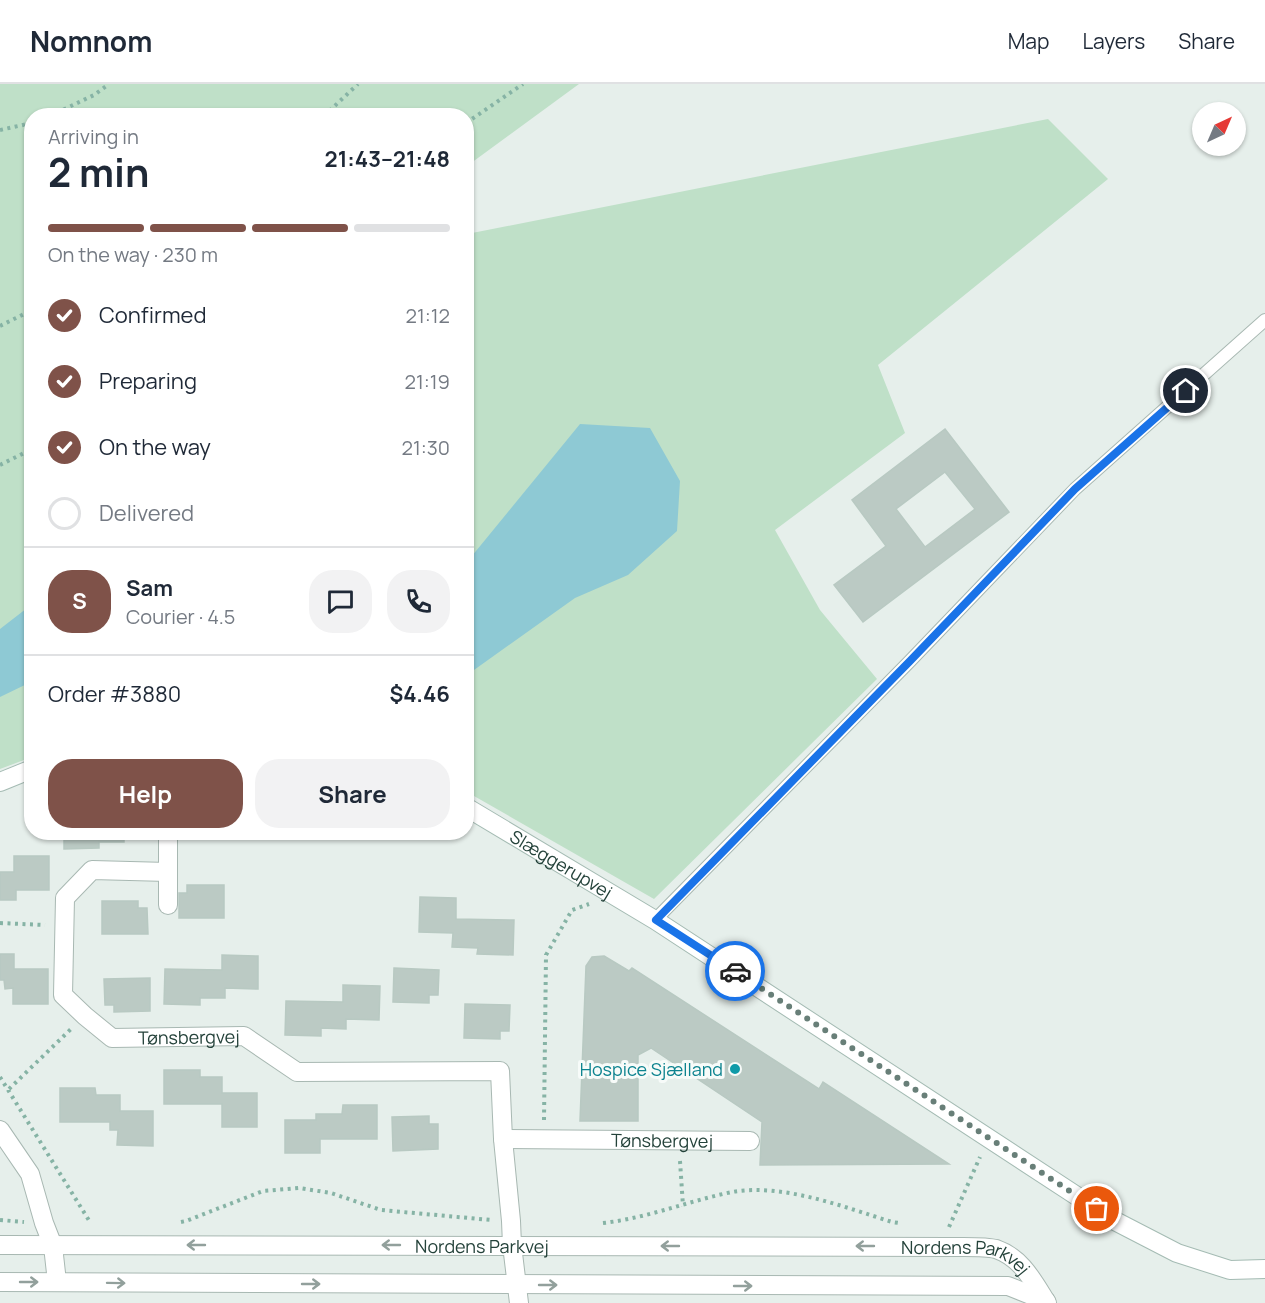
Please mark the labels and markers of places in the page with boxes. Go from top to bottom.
pin [1160,365,1211,416]
place label: Hospice Sjælland [580,1057,723,1081]
marker: Hospice Sjælland [728,1062,742,1076]
pin [1071,1183,1122,1234]

